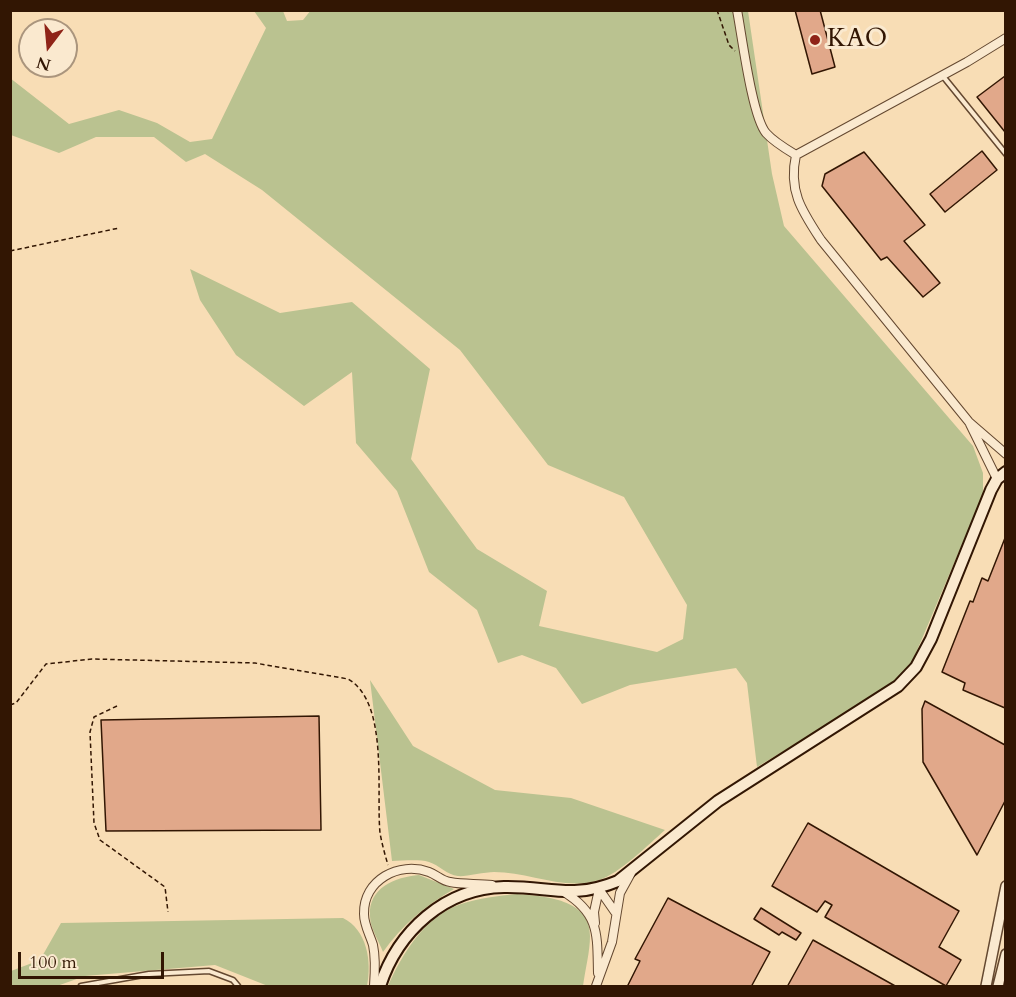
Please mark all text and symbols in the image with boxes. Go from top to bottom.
north arrow [18,18,78,78]
place label: KAO [827,24,887,56]
marker: KAO [808,33,822,47]
text: N [34,51,53,76]
scale bar [21,940,166,978]
text: 100 m [29,950,77,975]

